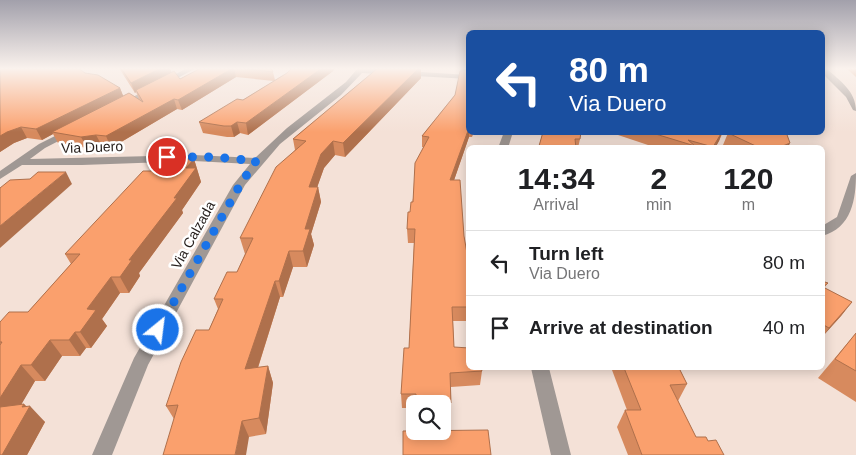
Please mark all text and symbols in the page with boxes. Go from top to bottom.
icon: left [486,50,551,115]
text: 80 m [569,50,649,89]
text: Via Duero [569,91,666,116]
pin [146,136,188,178]
street label: Via Duero [61,138,123,156]
icon: arrive [153,143,181,171]
text: 14:34 [518,162,594,195]
text: 2 [650,162,667,195]
text: 120 [723,162,773,195]
text: Arrival [533,196,579,213]
text: min [646,196,672,213]
text: m [742,196,755,213]
street label: Via Calzada [168,198,218,272]
text: Turn left [529,243,604,264]
icon: left [486,249,514,277]
text: 80 m [763,252,805,273]
text: Via Duero [529,265,600,282]
position arrow [131,303,183,355]
icon: arrive [486,314,514,342]
text: Arrive at destination [529,317,713,338]
text: 40 m [763,317,805,338]
map controls [406,395,451,440]
button: search [406,395,451,440]

